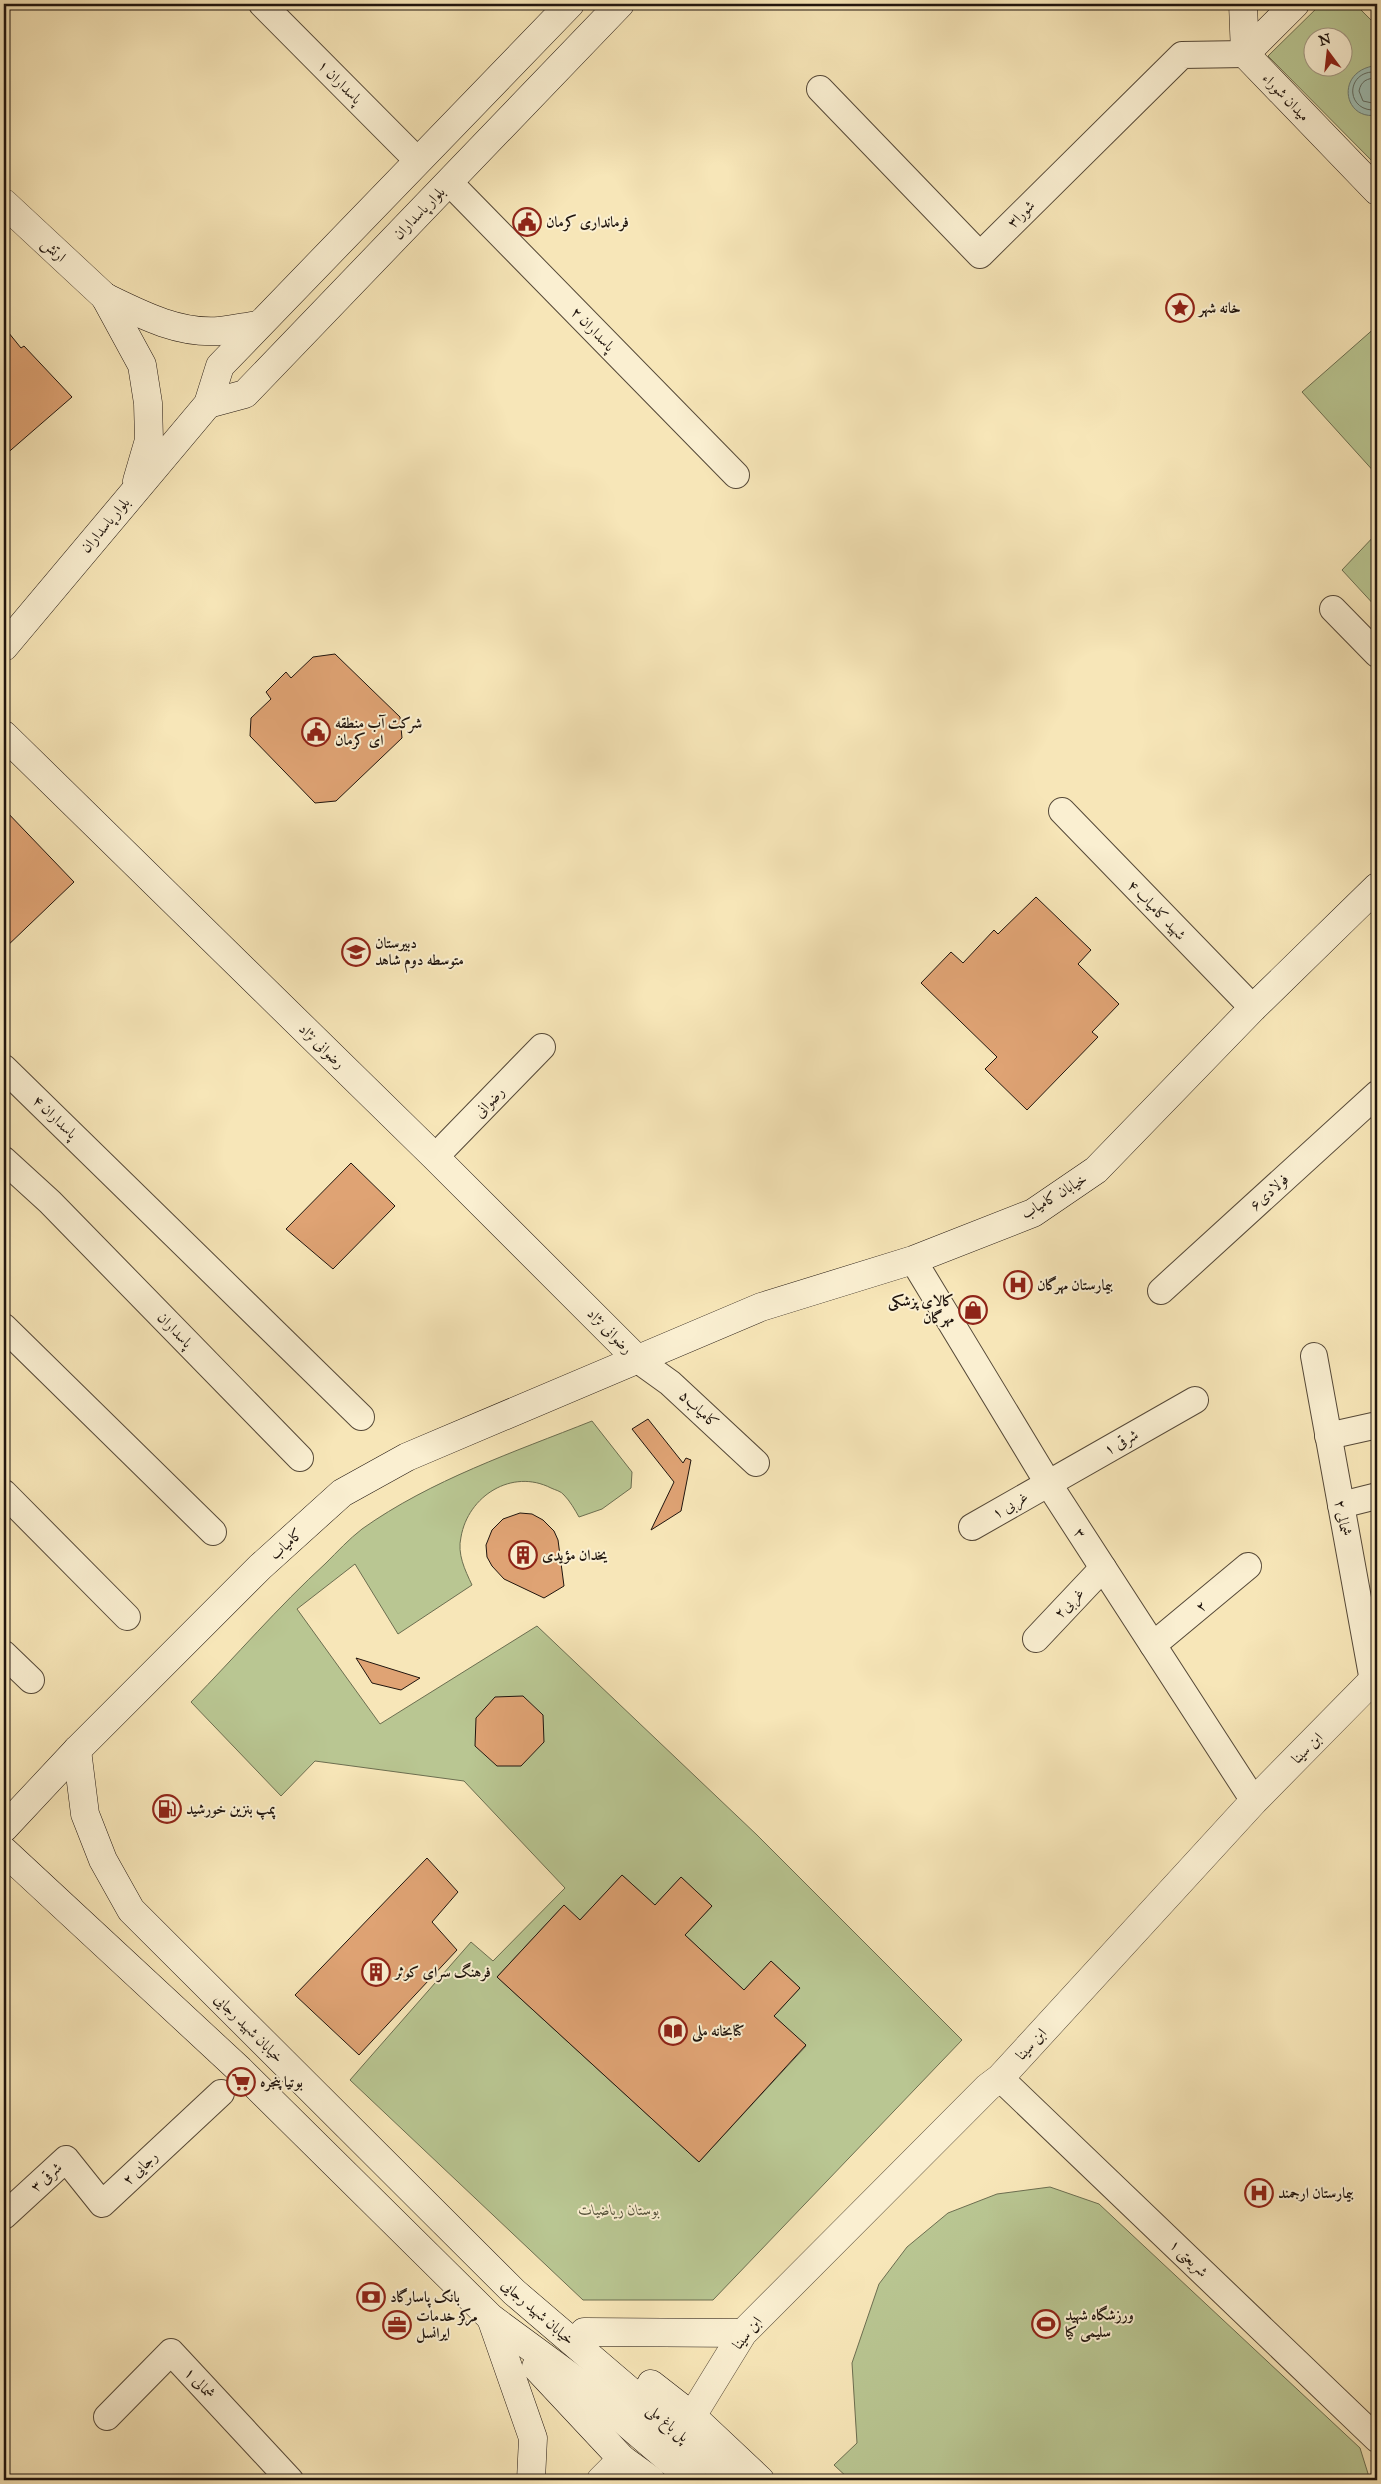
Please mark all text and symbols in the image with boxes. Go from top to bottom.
north arrow [1304,28,1354,78]
text: N [1317,30,1333,50]
street label: پاسداران ۱ [313,56,367,110]
street label: میدان شوراء [1259,69,1313,125]
street label: بلوار پاسداران [389,183,450,245]
street label: شورا۳ [1003,196,1039,232]
public building icon: فرمانداری کرمان [512,207,542,237]
place label: فرمانداری کرمان [546,213,629,232]
street label: ارتش [37,234,70,267]
place icon: خانه شهر [1165,293,1195,323]
place label: خانه شهر [1197,299,1241,318]
street label: پاسداران ۲ [566,303,619,357]
street label: بلوار پاسداران [77,493,135,558]
place label: شرکت آب منطقه ای کرمان [335,714,422,750]
public building icon: شرکت آب منطقه ای کرمان [301,717,331,747]
street label: شهید کامیاب ۴ [1123,876,1190,944]
place label: دبیرستان متوسطه دوم شاهد [375,934,464,973]
school or university icon: دبیرستان متوسطه دوم شاهد [341,937,371,967]
street label: رضوانی نژاد [295,1020,349,1072]
street label: رضوانی [470,1083,508,1121]
street label: پاسداران ۴ [28,1091,82,1145]
street label: خیابان کامیاب [1018,1169,1090,1223]
street label: فولادی۶ [1246,1170,1292,1214]
hospital icon: بیمارستان مهرگان [1003,1270,1033,1300]
place label: بیمارستان مهرگان [1037,1275,1113,1295]
place label: کالای پزشکی مهرگان [888,1292,954,1328]
shop icon: کالای پزشکی مهرگان [958,1295,988,1325]
street label: رضوانی نژاد [583,1304,637,1358]
street label: پاسداران [152,1308,197,1354]
street label: کامیاب۵ [676,1386,722,1432]
street label: ۱ شرقی [1101,1425,1142,1460]
street label: ۱ غربی [989,1488,1032,1524]
street label: ۲ شمالی [1331,1498,1355,1538]
street label: کامیاب [266,1524,306,1564]
street label: ۳ [1070,1524,1090,1542]
building icon: یخدان مؤیدی [508,1540,538,1570]
place label: یخدان مؤیدی [542,1546,608,1564]
street label: غربی۲ [1050,1584,1089,1623]
street label: ۲ [1192,1596,1210,1616]
street label: ابن سینا [1288,1729,1326,1767]
fuel station icon: پمپ بنزین خورشید [152,1794,182,1824]
place label: پمپ بنزین خورشید [186,1800,277,1820]
building icon: فرهنگ سرای کوثر [361,1957,391,1987]
place label: فرهنگ سرای کوثر [393,1962,491,1983]
street label: خیابان شهید رجایی [210,1990,287,2067]
library icon: کتابخانه ملی [658,2016,688,2046]
place label: کتابخانه ملی [691,2022,745,2043]
street label: ابن سینا [1012,2024,1050,2064]
supermarket icon: بوتیا پنجره [226,2067,256,2097]
place label: بوتیا پنجره [260,2073,303,2092]
street label: رجایی ۲ [119,2147,162,2189]
street label: شرقی ۳ [27,2158,66,2197]
hospital icon: بیمارستان ارجمند [1244,2178,1274,2208]
place label: بیمارستان ارجمند [1278,2184,1354,2203]
park label: بوستان ریاضیات [578,2201,660,2219]
street label: شریعتی ۱ [1165,2235,1212,2282]
street label: خیابان شهید رجایی [497,2276,578,2349]
bank icon: بانک پاسارگاد [356,2282,386,2312]
place label: بانک پاسارگاد [390,2287,460,2308]
place label: ورزشگاه شهید سلیمی کیا [1065,2305,1134,2342]
place label: مرکز خدمات ایرانسل [416,2307,478,2344]
sports icon: ورزشگاه شهید سلیمی کیا [1031,2309,1061,2339]
office icon: مرکز خدمات ایرانسل [382,2310,412,2340]
street label: ابن سینا [728,2313,766,2353]
street label: شمالی ۱ [181,2363,219,2403]
street label: پل باغ ملی [641,2400,693,2449]

